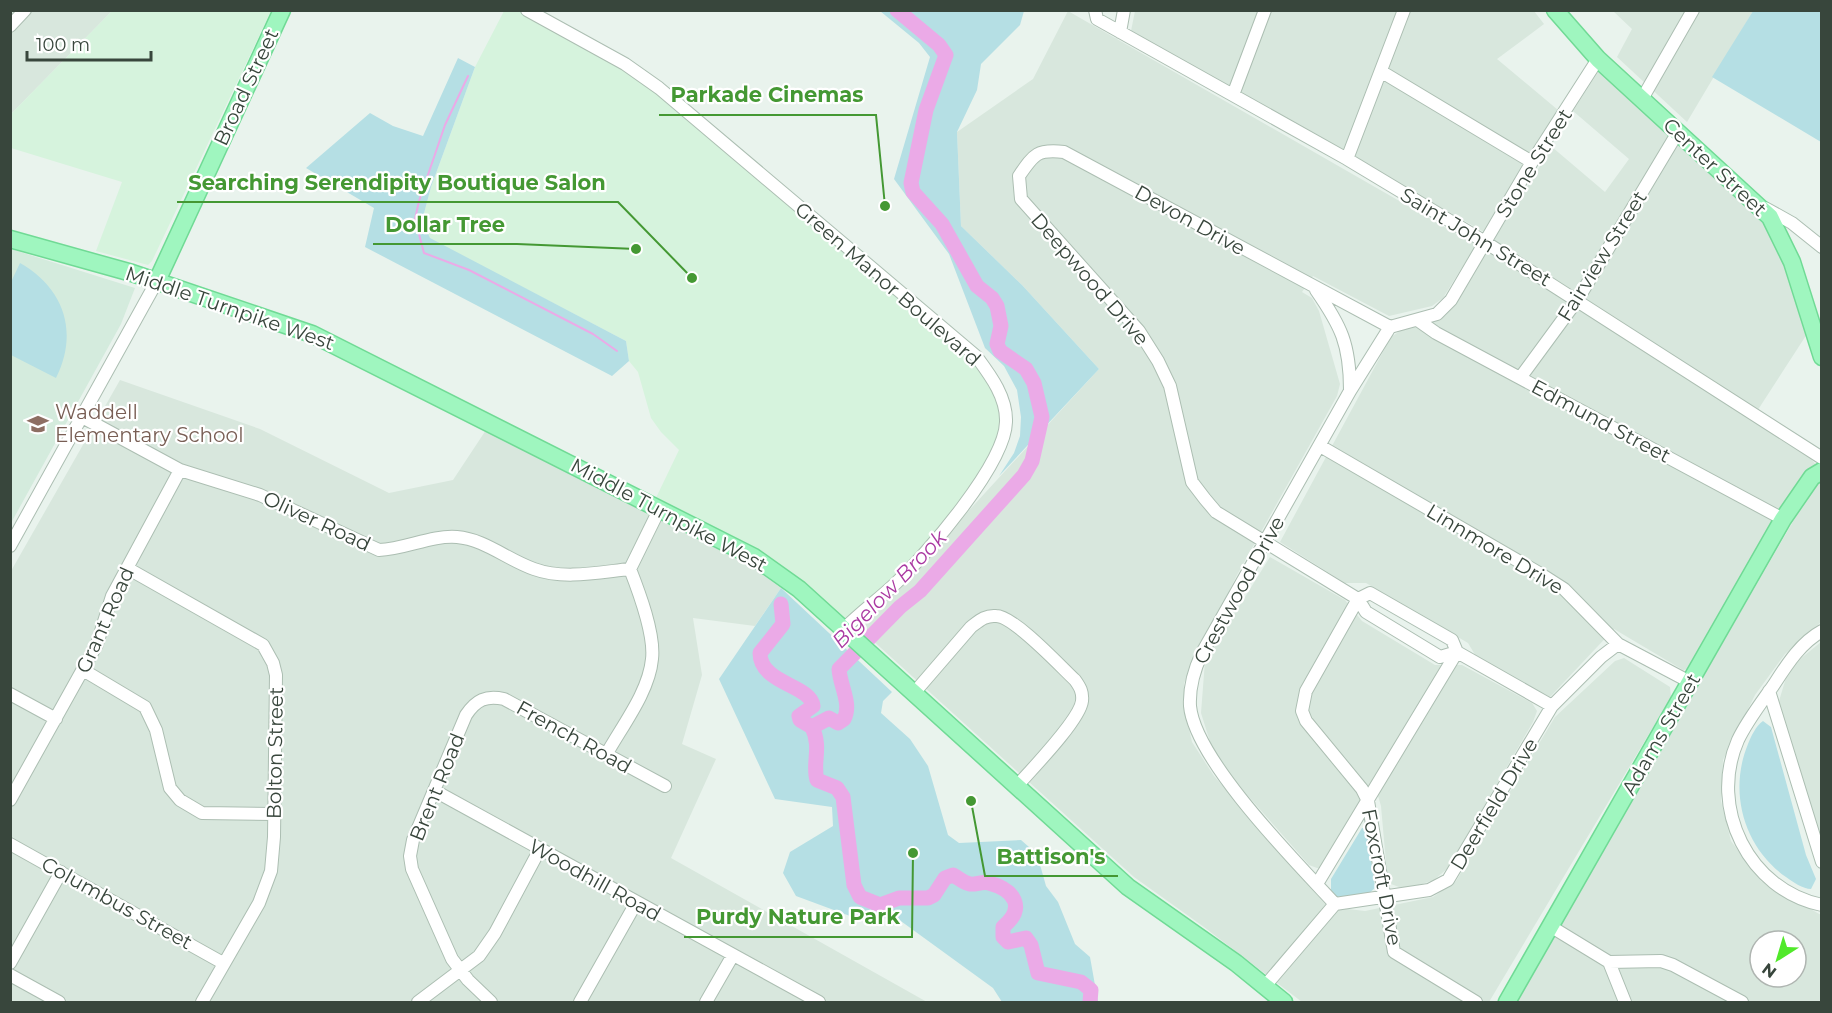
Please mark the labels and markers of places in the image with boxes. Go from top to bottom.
callout: Parkade Cinemas [659,76,876,115]
callout: Searching Serendipity Boutique Salon [177,163,618,202]
callout: Dollar Tree [373,205,517,244]
place label: Waddell Elementary School [55,400,244,447]
school or university icon: Waddell Elementary School [26,412,50,436]
callout: Battison's [985,837,1118,876]
callout: Purdy Nature Park [684,898,912,937]

